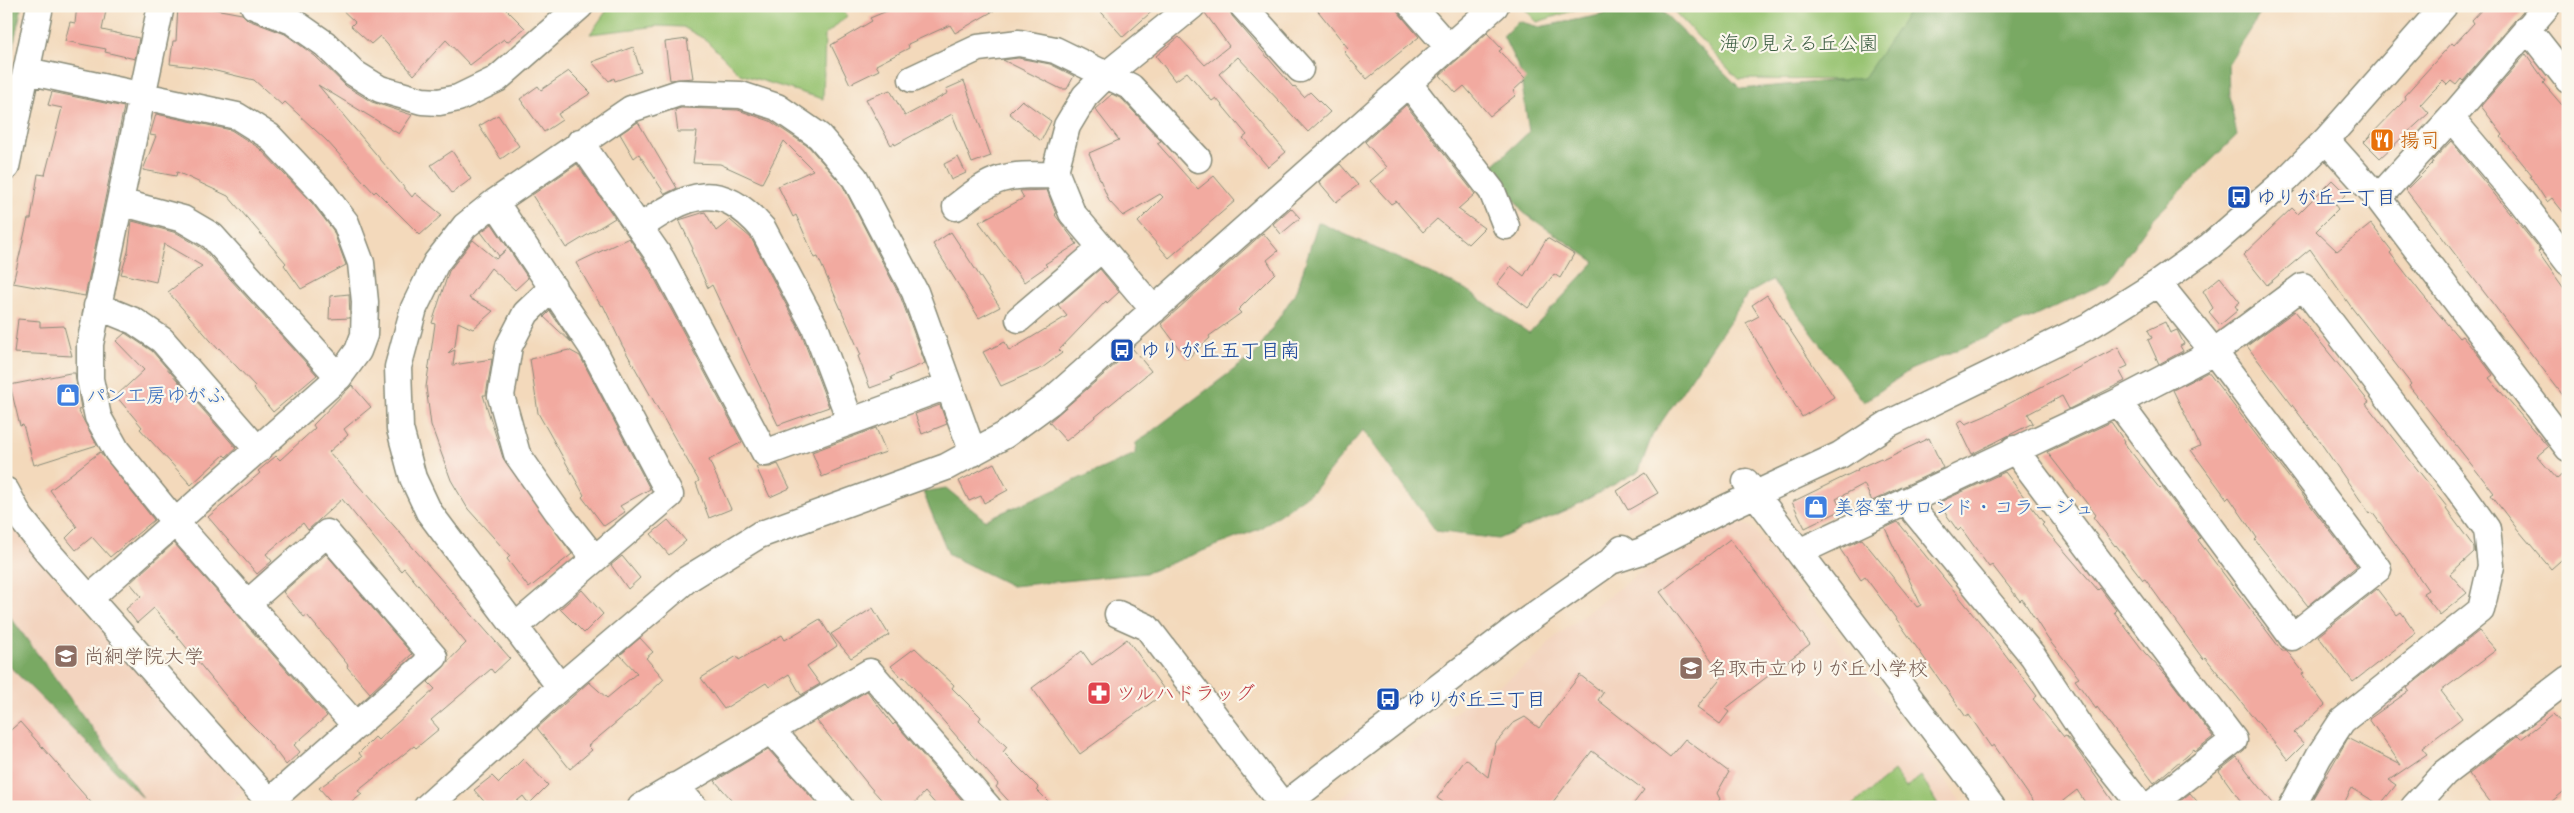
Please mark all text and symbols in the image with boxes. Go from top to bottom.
park label: 海の見える丘公園 [1720,31,1878,60]
restaurant icon: 揚司 [2369,127,2395,153]
place label: 揚司 [2400,128,2440,157]
bus stop icon: ゆりが丘二丁目 [2226,184,2252,210]
place label: ゆりが丘二丁目 [2256,185,2396,214]
bus stop icon: ゆりが丘五丁目南 [1109,337,1135,363]
place label: ゆりが丘五丁目南 [1140,338,1300,367]
shop icon: パン工房ゆがふ [55,382,81,408]
place label: パン工房ゆがふ [86,383,226,412]
shop icon: 美容室サロンド・コラージュ [1803,494,1829,520]
place label: 美容室サロンド・コラージュ [1834,495,2094,524]
school or university icon: 尚絅学院大学 [53,643,79,669]
place label: 尚絅学院大学 [84,644,204,673]
school or university icon: 名取市立ゆりが丘小学校 [1678,655,1704,681]
place label: 名取市立ゆりが丘小学校 [1708,656,1928,685]
pharmacy icon: ツルハドラッグ [1086,680,1112,706]
place label: ツルハドラッグ [1116,681,1255,710]
bus stop icon: ゆりが丘三丁目 [1375,686,1401,712]
place label: ゆりが丘三丁目 [1406,687,1546,716]

